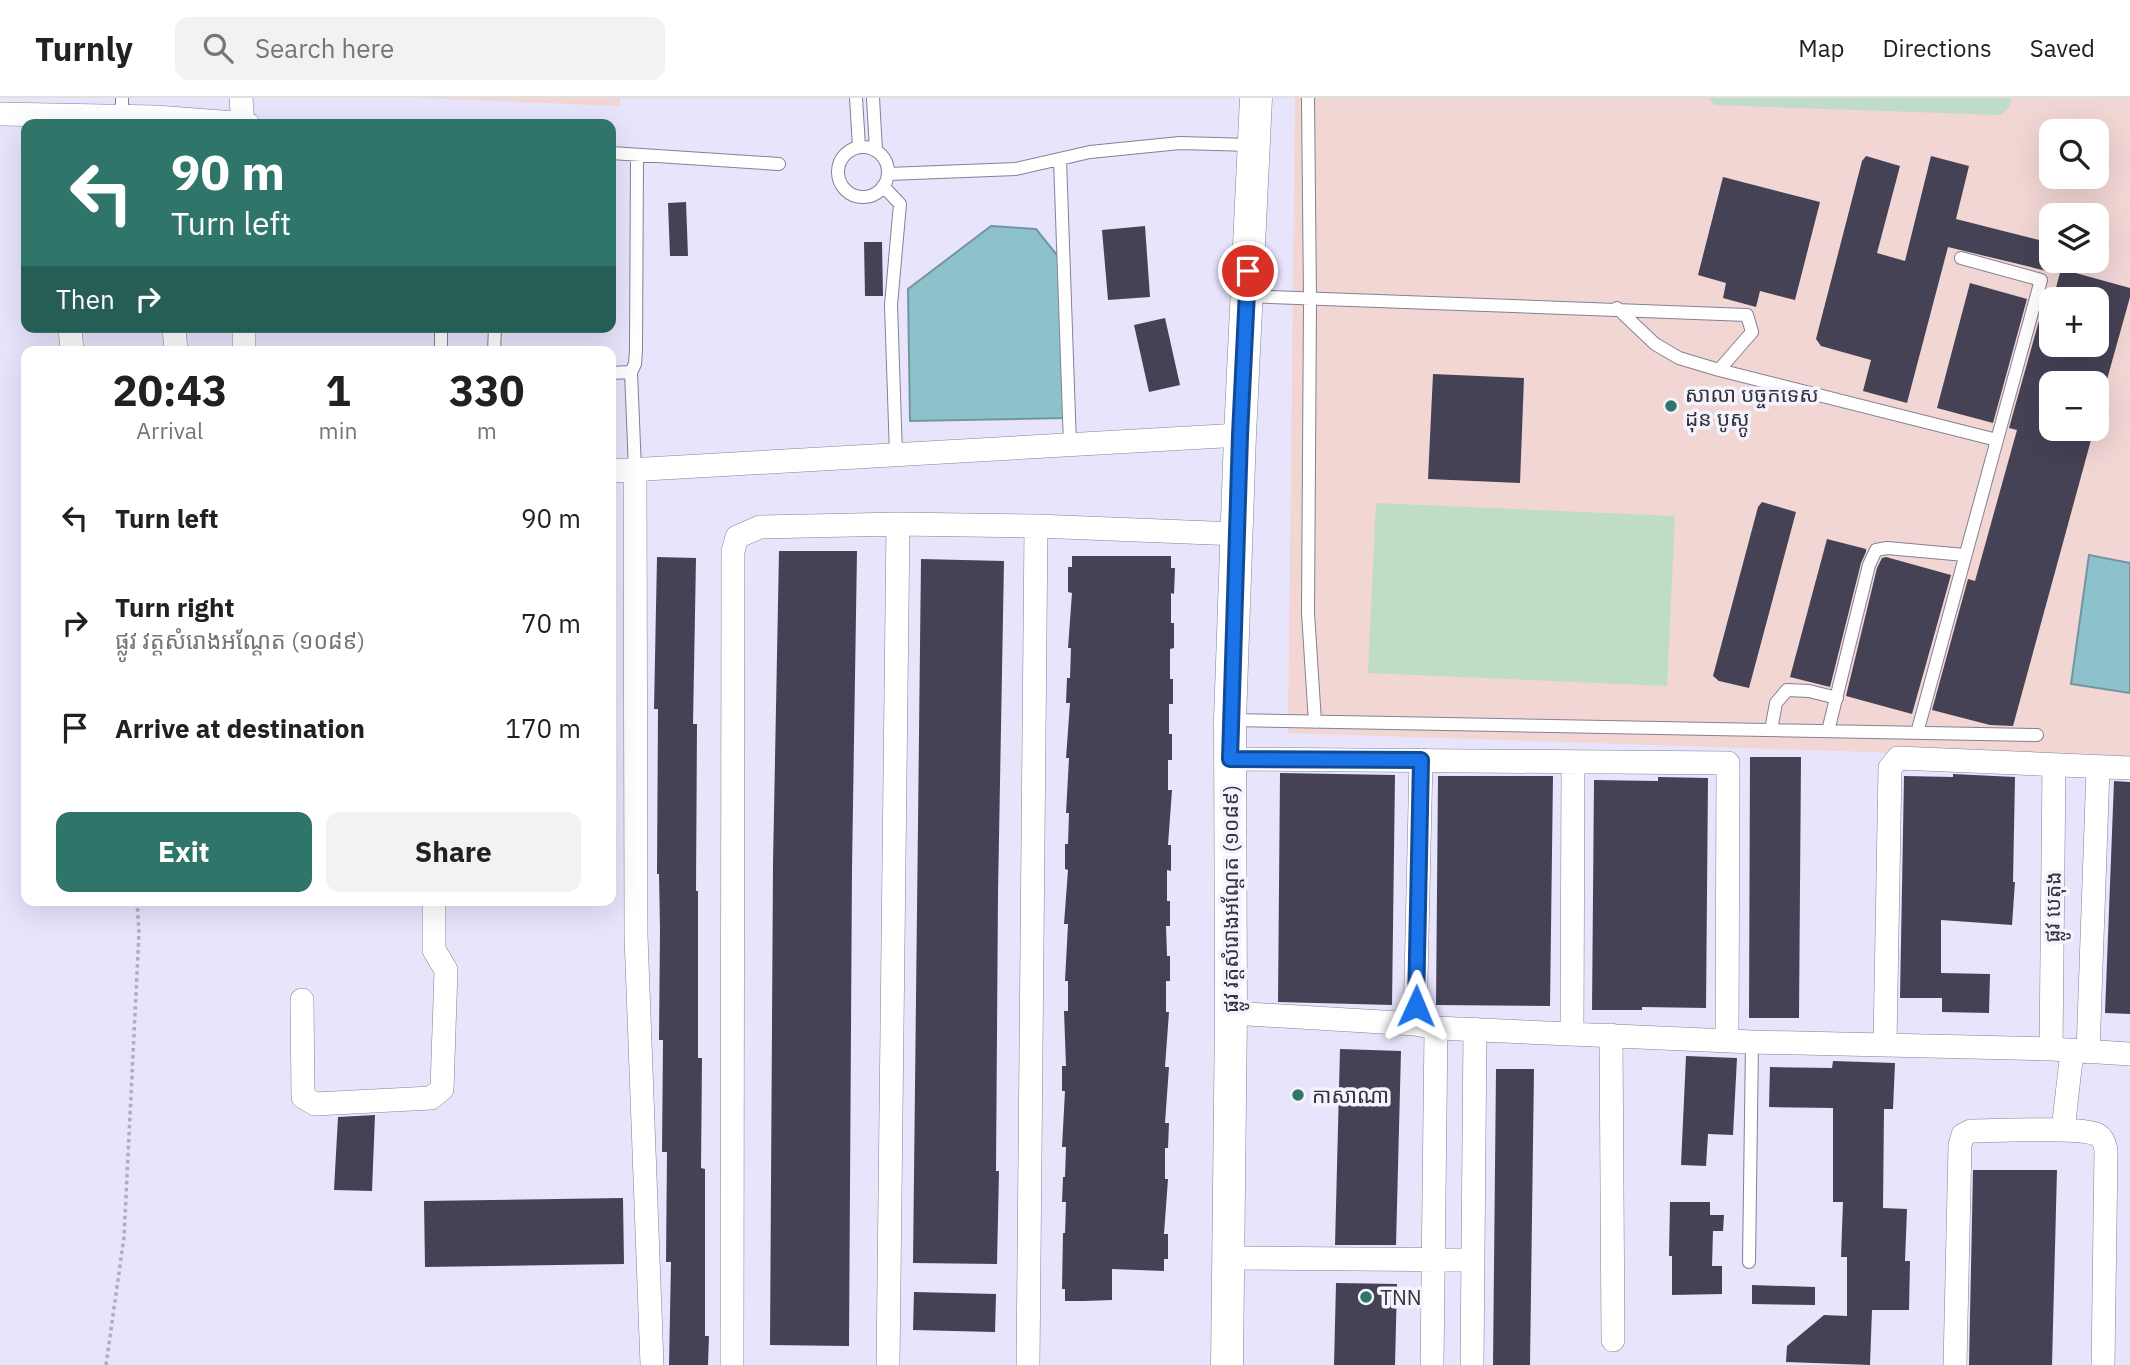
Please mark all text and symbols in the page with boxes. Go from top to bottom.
search box [175,17,665,80]
text: Turnly [35,27,133,70]
icon: search [199,29,237,67]
text: Search here [255,31,394,65]
text: Map [1798,32,1844,64]
text: Directions [1882,32,1992,64]
text: Saved [2030,32,2095,64]
map controls [2039,119,2109,441]
button: search [2039,119,2109,189]
text: 90 m [171,140,285,203]
icon: left [56,147,147,238]
text: Turn left [171,202,291,244]
button: layers [2039,203,2109,273]
pin [1218,241,1278,301]
icon: arrive [1229,252,1267,290]
icon: right [129,280,167,318]
text: Then [56,282,115,316]
button: + [2039,287,2109,357]
text: 20:43 [112,363,227,418]
text: 1 [325,363,351,418]
text: 330 [449,363,525,418]
button: − [2039,371,2109,441]
place label: សាលា បច្ចកទេស ដុន បូស្កូ [1685,380,1819,438]
marker: សាលា បច្ចកទេស ដុន បូស្កូ [1663,398,1679,414]
text: Arrival [136,415,203,445]
text: min [319,415,357,445]
text: m [477,415,497,445]
icon: left [56,499,94,537]
text: Turn left [115,501,218,535]
text: 90 m [521,501,581,535]
text: Turn right [115,590,234,624]
icon: right [56,604,94,642]
text: 70 m [521,606,581,640]
text: ផ្លូវ វត្តសំរោងអណ្ដែត (១០៨៩) [115,625,365,655]
icon: arrive [56,709,94,747]
text: Arrive at destination [115,711,365,745]
text: 170 m [505,711,581,745]
street label: ផ្លូវ វត្តសំរោងអណ្ដែត (១០៨៩) [1216,785,1250,1013]
button: Exit [56,812,312,892]
button: Share [326,812,581,892]
street label: ផ្លូវ បេតុង [2037,871,2073,943]
position arrow [1379,969,1453,1043]
place label: កាសាណា [1312,1081,1389,1109]
marker: កាសាណា [1290,1087,1306,1103]
place label: TNN [1380,1283,1422,1311]
marker: TNN [1358,1289,1374,1305]

